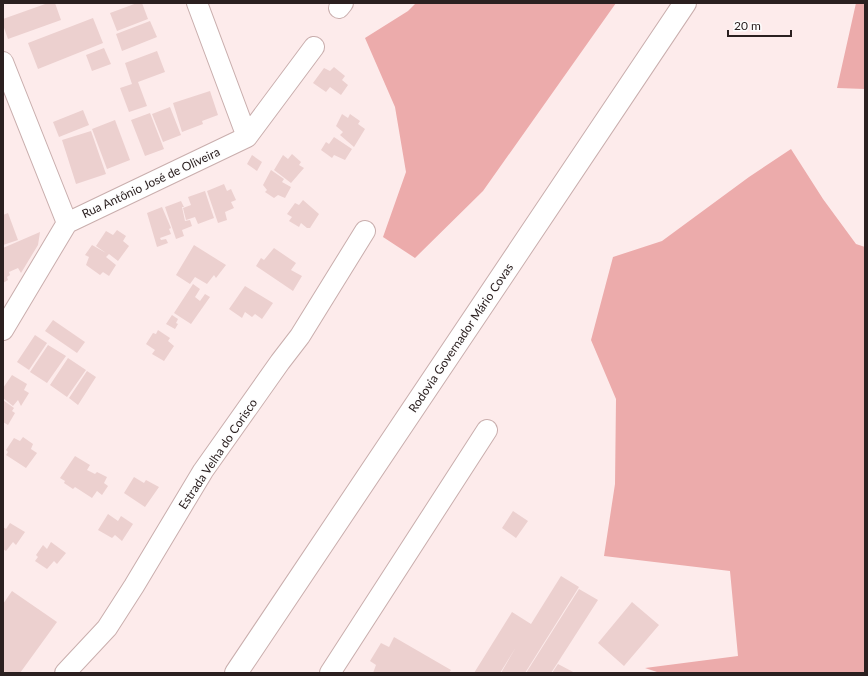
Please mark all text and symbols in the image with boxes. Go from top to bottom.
scale bar [728,12,791,38]
text: 20 m [734,18,761,33]
street label: Rua Antônio José de Oliveira [79,144,222,221]
street label: Rodovia Governador Mário Covas [405,260,516,415]
street label: Estrada Velha do Corisco [175,395,260,512]

